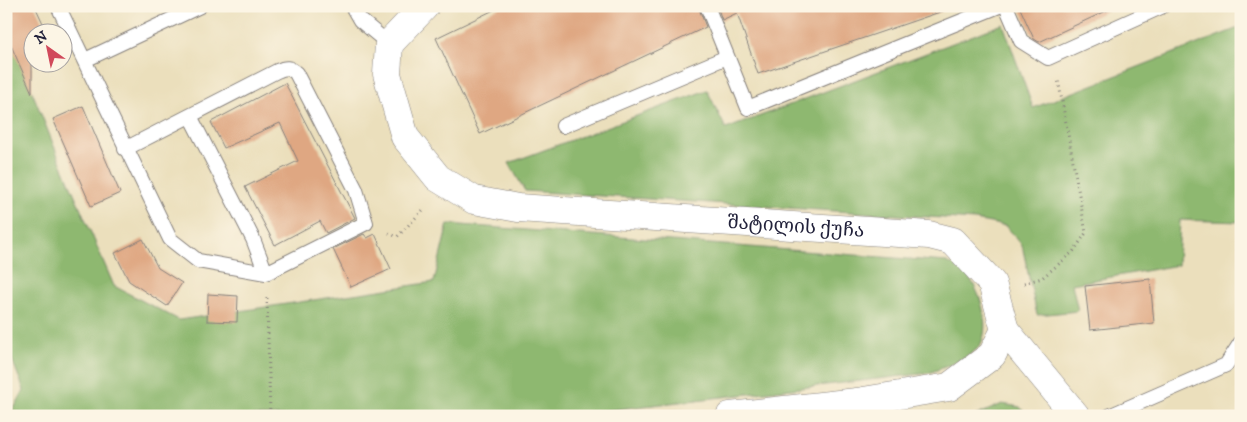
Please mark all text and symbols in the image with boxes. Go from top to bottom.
north arrow [22,22,72,72]
text: N [32,27,52,49]
street label: შატილის ქუჩა [727,210,865,242]

